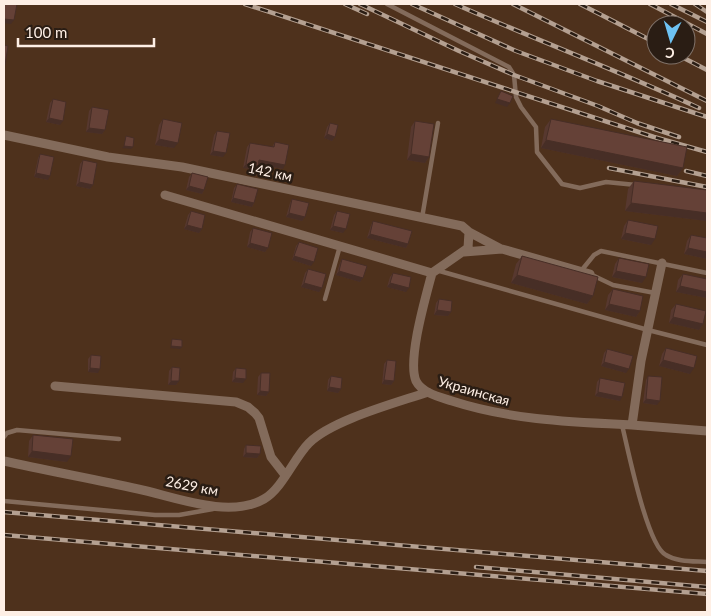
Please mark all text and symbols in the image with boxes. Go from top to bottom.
scale bar [18,15,154,47]
north arrow [646,15,696,65]
text: 100 m [25,23,67,41]
text: С [664,45,675,62]
street label: 142 км [246,159,294,185]
street label: Украинская [436,372,512,409]
street label: 2629 км [164,472,220,499]

